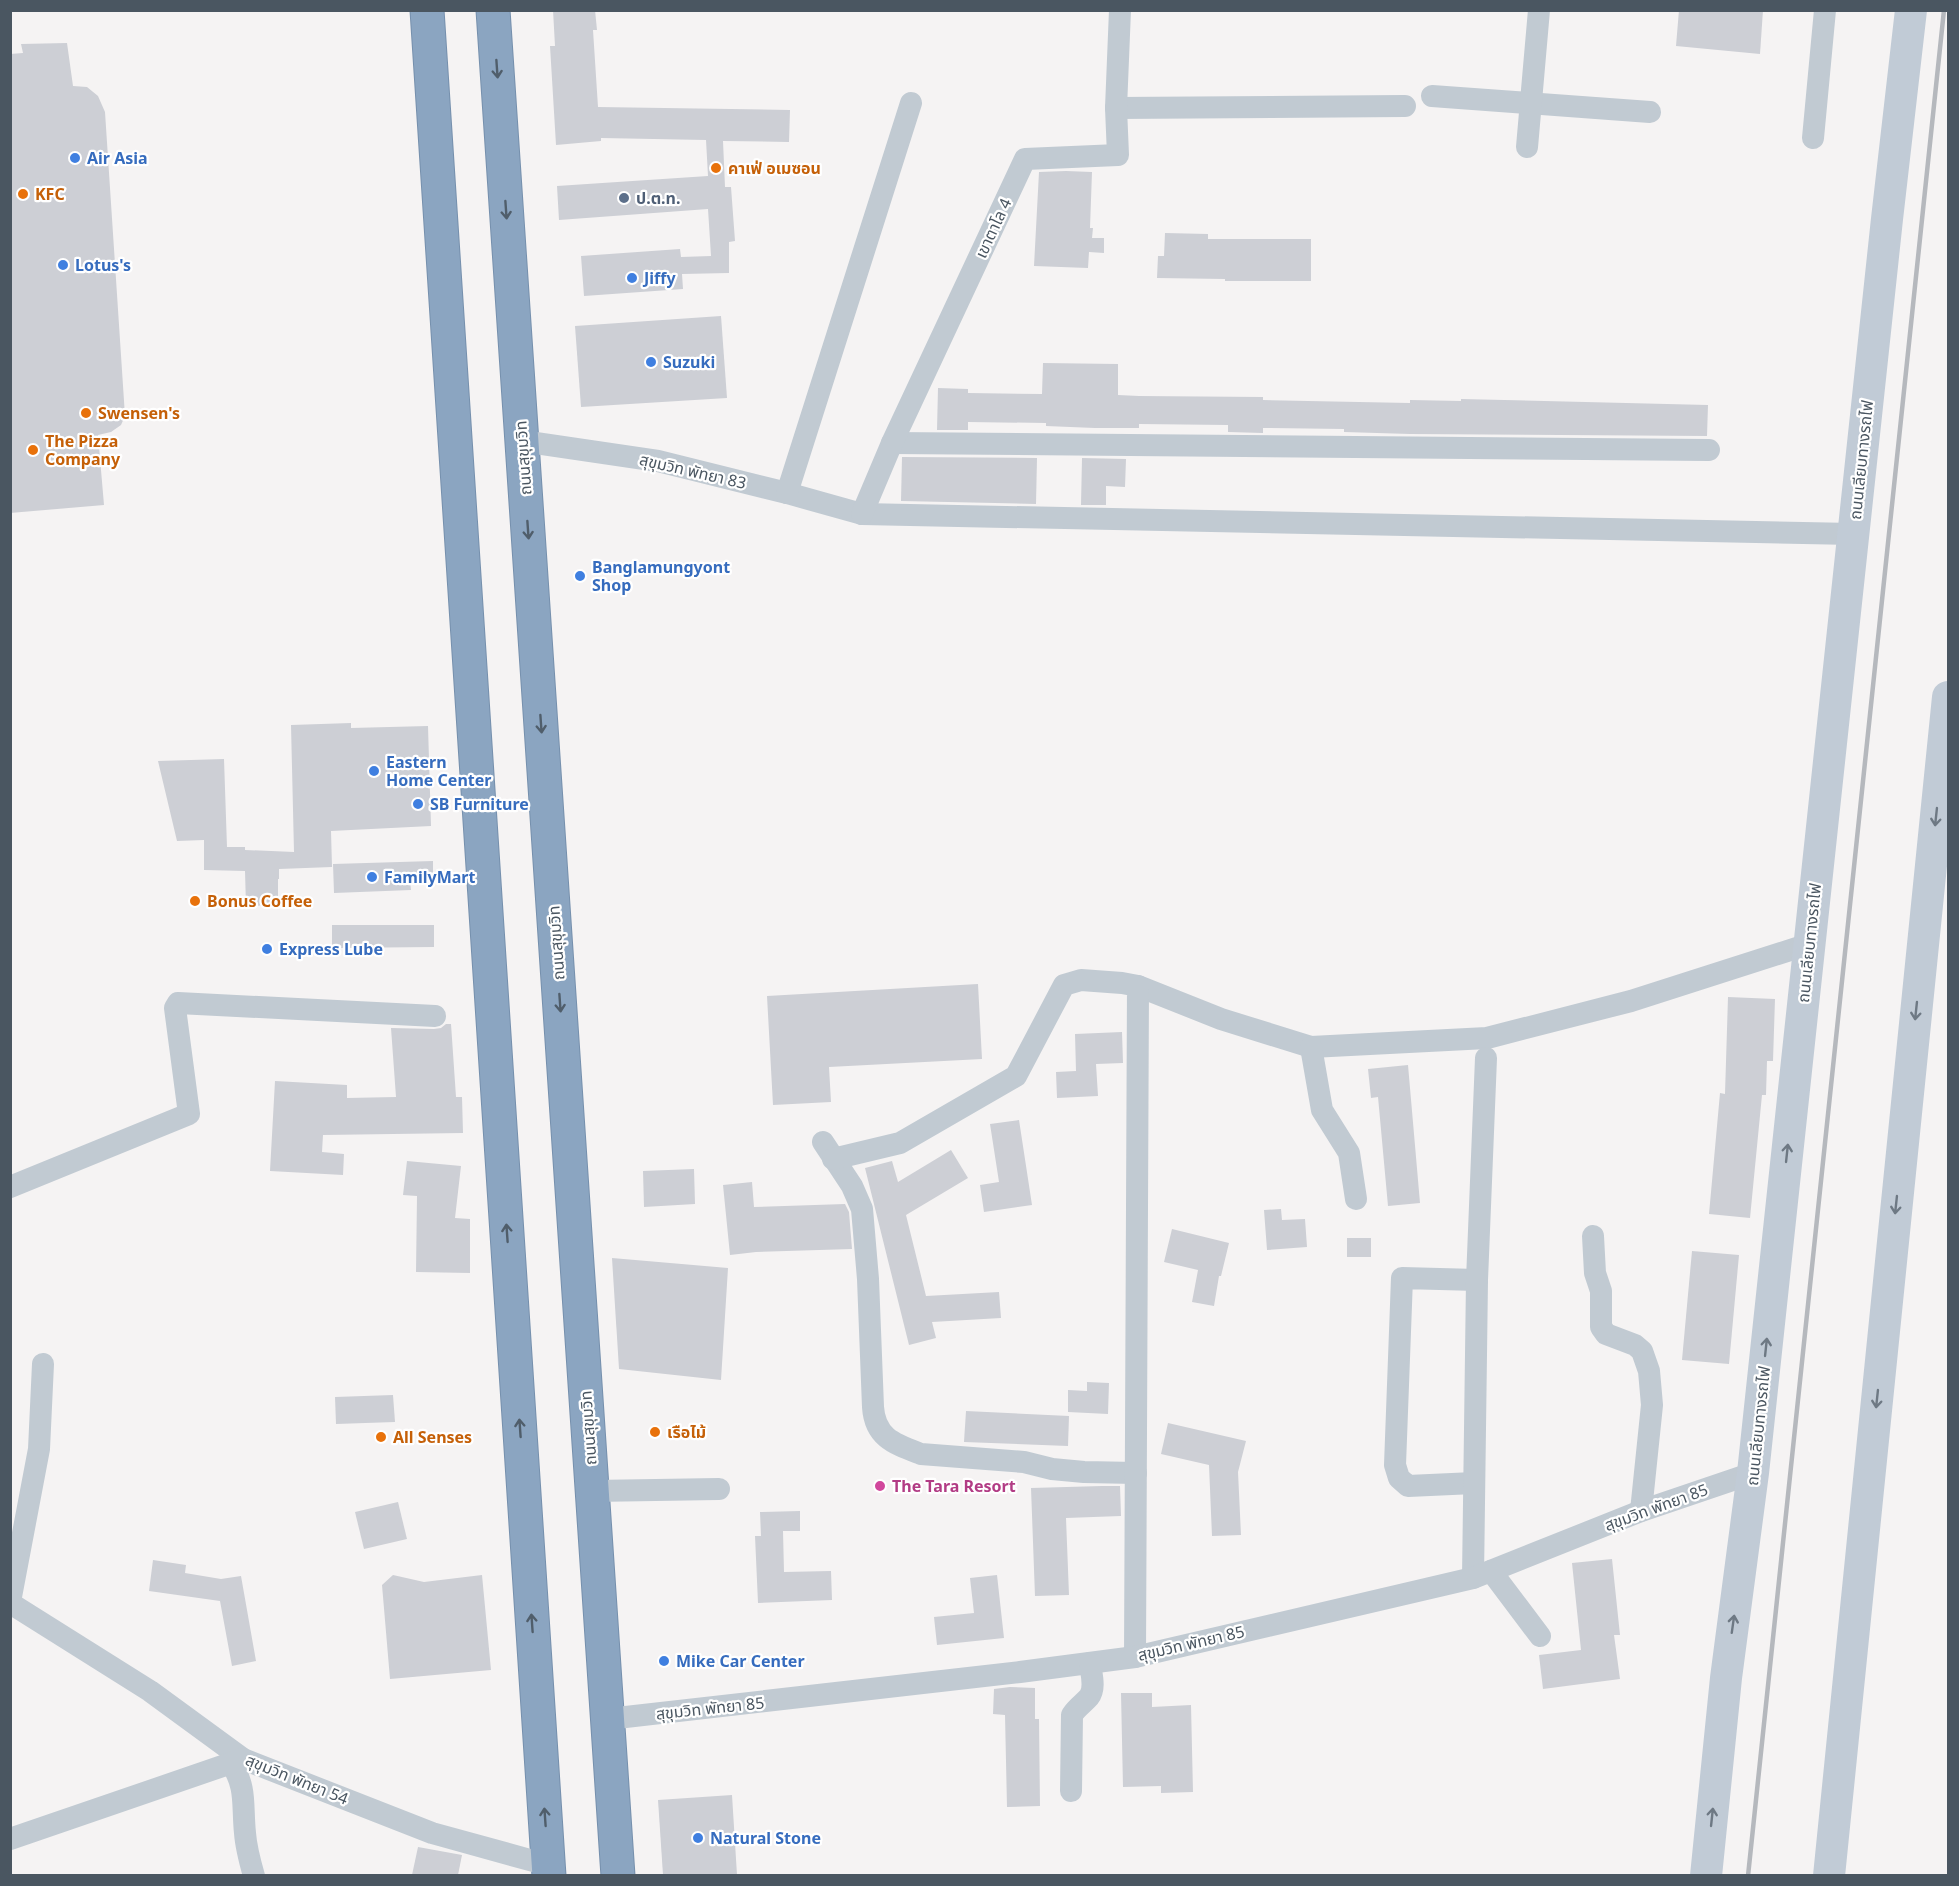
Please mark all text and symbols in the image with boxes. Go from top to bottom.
one-way arrow [492,58,503,78]
place label: Air Asia [87,147,148,169]
marker: Air Asia [68,151,82,165]
place label: คาเฟ่ อเมซอน [728,157,821,179]
marker: คาเฟ่ อเมซอน [709,161,723,175]
place label: KFC [35,183,65,205]
marker: KFC [16,187,30,201]
place label: ป.ต.ท. [636,187,680,209]
marker: ป.ต.ท. [617,191,631,205]
street label: เขาตาโล 4 [970,194,1016,262]
one-way arrow [501,199,512,219]
place label: Lotus's [75,254,131,276]
marker: Lotus's [56,258,70,272]
place label: Jiffy [642,267,676,289]
marker: Jiffy [625,271,639,285]
place label: Suzuki [663,351,715,373]
marker: Suzuki [644,355,658,369]
street label: ถนนเลียบทางรถไฟ [1844,399,1878,521]
place label: Swensen's [98,402,180,424]
marker: Swensen's [79,406,93,420]
street label: ถนนสุขุมวิท [509,420,537,496]
place label: The Pizza Company [45,430,121,470]
marker: The Pizza Company [26,443,40,457]
street label: สุขุมวิท พัทยา 83 [637,448,749,494]
one-way arrow [523,519,534,539]
place label: Banglamungyont Shop [592,556,730,596]
marker: Banglamungyont Shop [573,569,587,583]
one-way arrow [536,714,547,734]
place label: Eastern Home Center [386,751,491,791]
marker: Eastern Home Center [367,764,381,778]
place label: SB Furniture [430,793,529,815]
marker: SB Furniture [411,797,425,811]
one-way arrow [1930,807,1941,827]
place label: FamilyMart [384,866,475,888]
marker: FamilyMart [365,870,379,884]
street label: ถนนเลียบทางรถไฟ [1792,882,1826,1004]
place label: Bonus Coffee [207,890,312,912]
marker: Bonus Coffee [188,894,202,908]
street label: ถนนสุขุมวิท [542,905,570,981]
place label: Express Lube [279,938,383,960]
marker: Express Lube [260,942,274,956]
one-way arrow [554,992,565,1012]
one-way arrow [1910,1001,1921,1021]
one-way arrow [1782,1143,1793,1163]
one-way arrow [1890,1195,1901,1215]
one-way arrow [501,1224,512,1244]
one-way arrow [1761,1337,1772,1357]
street label: ถนนเลียบทางรถไฟ [1741,1365,1775,1487]
one-way arrow [1871,1389,1882,1409]
street label: ถนนสุขุมวิท [574,1390,602,1466]
one-way arrow [514,1418,525,1438]
place label: เรือไม้ [667,1421,706,1443]
marker: เรือไม้ [648,1425,662,1439]
place label: All Senses [393,1426,472,1448]
marker: All Senses [374,1430,388,1444]
place label: The Tara Resort [892,1475,1016,1497]
street label: สุขุมวิท พัทยา 85 [1601,1478,1711,1536]
marker: The Tara Resort [873,1479,887,1493]
one-way arrow [527,1613,538,1633]
one-way arrow [1728,1614,1739,1634]
street label: สุขุมวิท พัทยา 85 [1135,1620,1247,1666]
place label: Mike Car Center [676,1650,805,1672]
marker: Mike Car Center [657,1654,671,1668]
street label: สุขุมวิท พัทยา 85 [655,1691,765,1725]
street label: สุขุมวิท พัทยา 54 [242,1748,352,1810]
one-way arrow [539,1808,550,1828]
one-way arrow [1706,1808,1717,1828]
place label: Natural Stone [710,1827,821,1849]
marker: Natural Stone [691,1831,705,1845]

